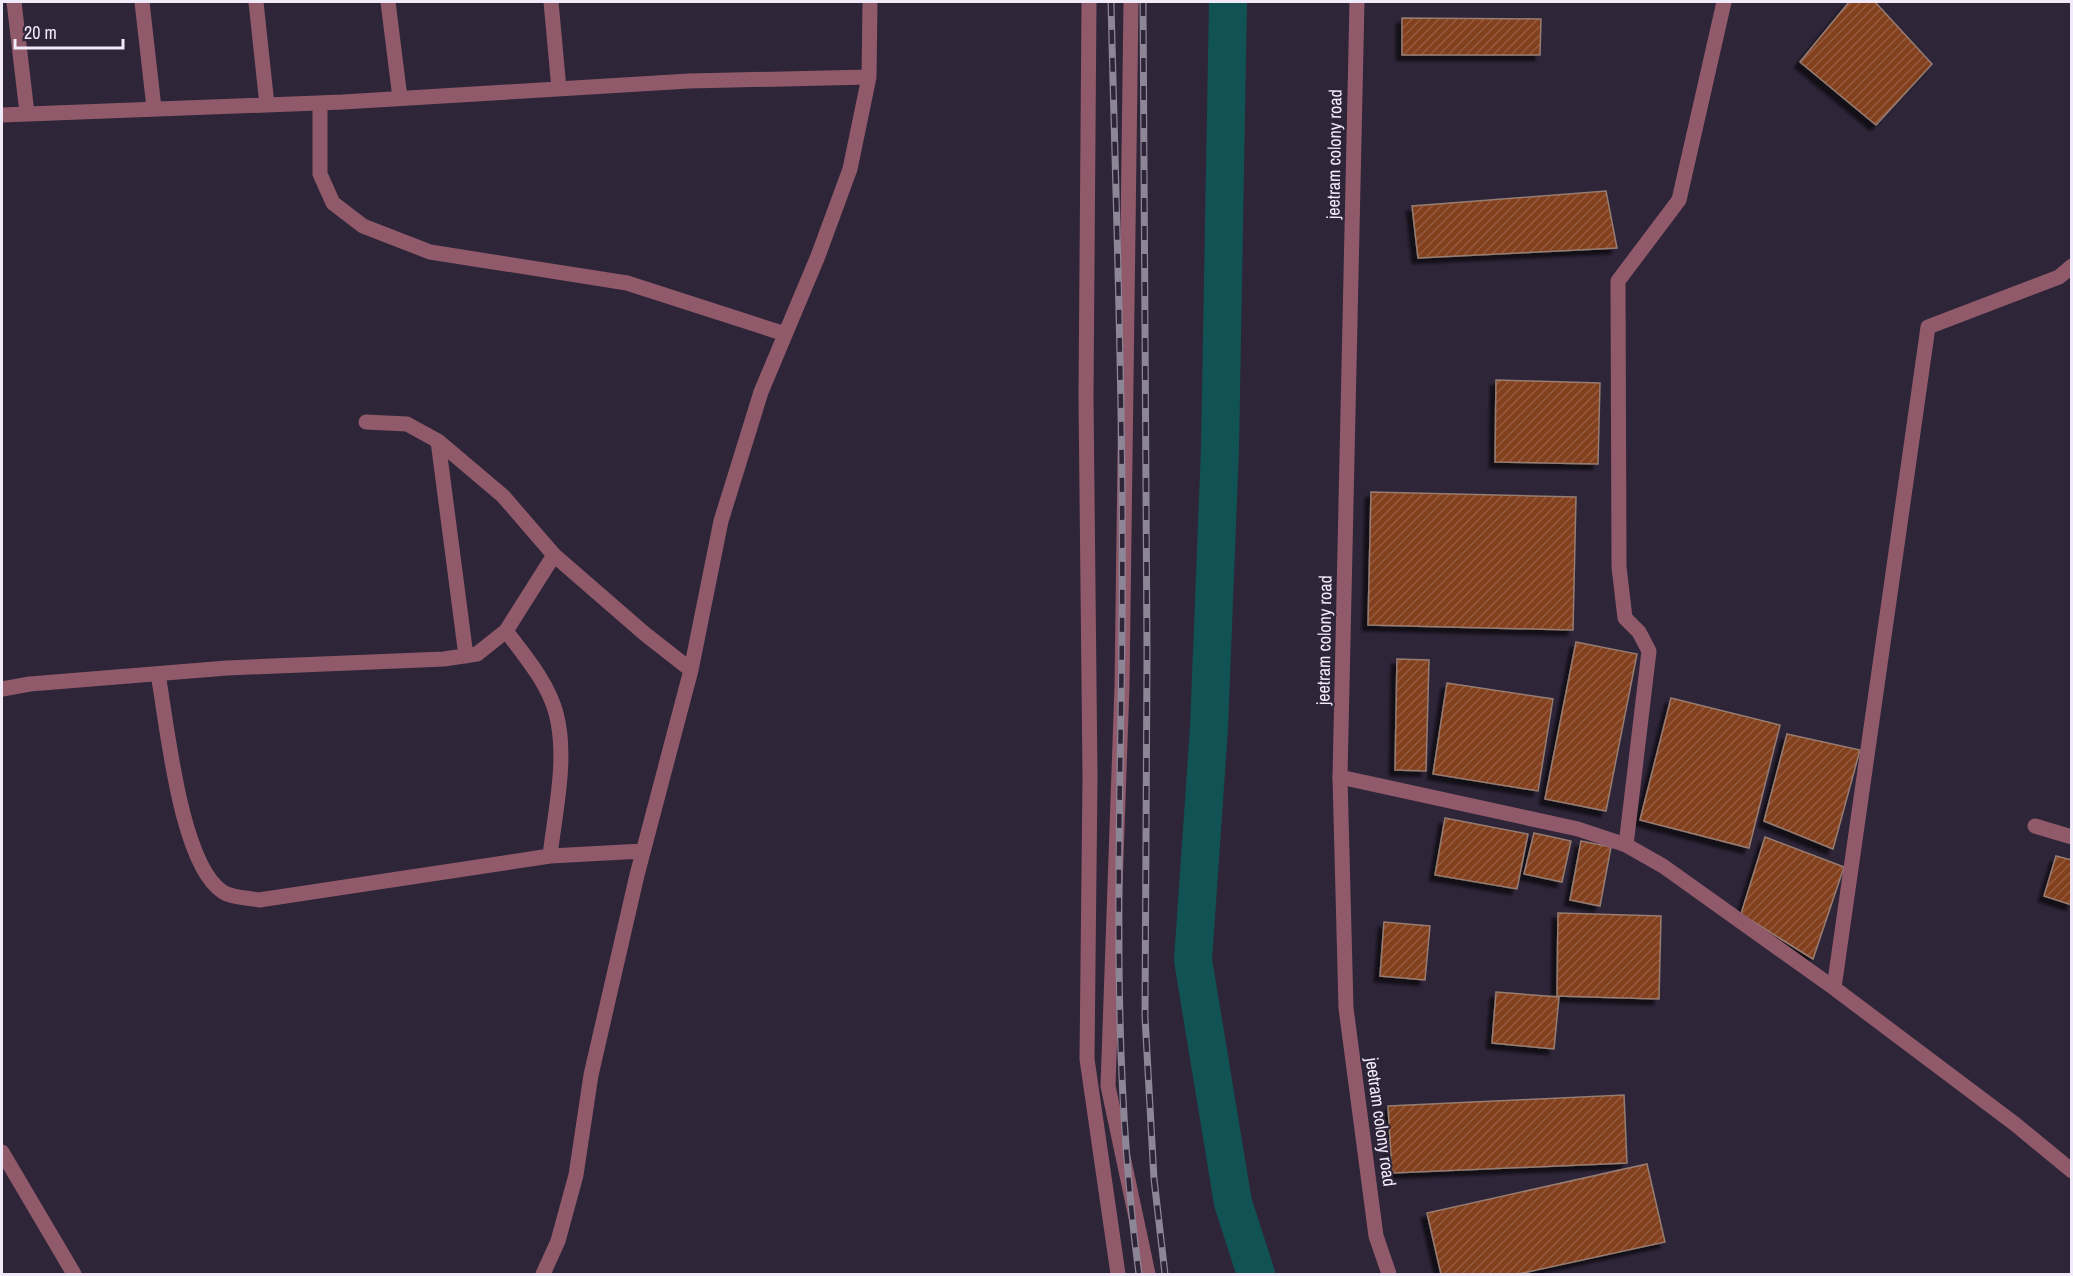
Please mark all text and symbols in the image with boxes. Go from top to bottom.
scale bar [15,12,123,50]
text: 20 m [24,20,57,45]
street label: jeetram colony road [1320,89,1348,220]
street label: jeetram colony road [1310,575,1338,706]
street label: jeetram colony road [1359,1055,1402,1188]

